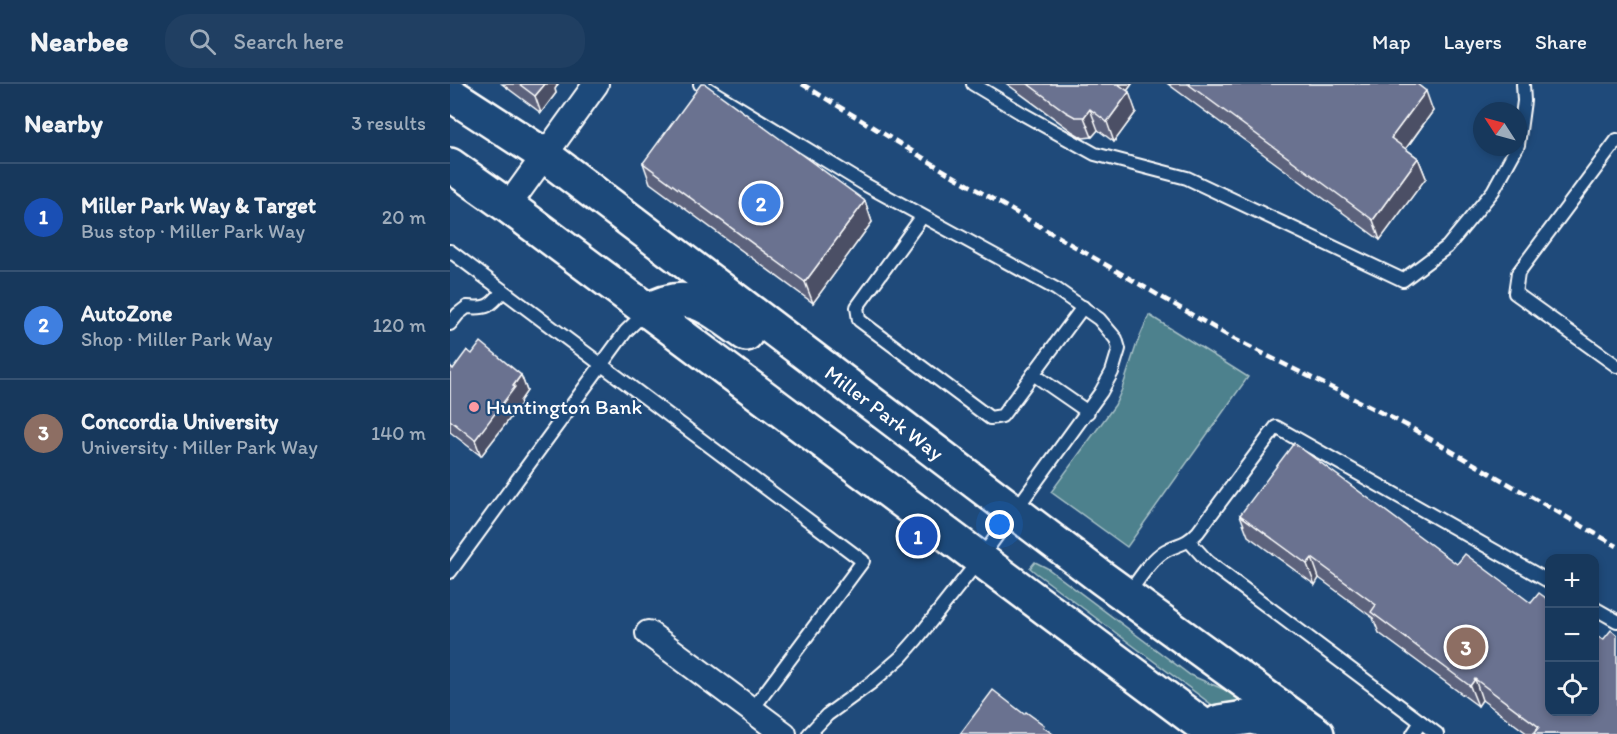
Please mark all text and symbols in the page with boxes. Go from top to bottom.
search box [165,14,585,68]
text: Nearbee [30,24,129,58]
icon: search [186,25,219,58]
text: Search here [234,28,344,55]
text: Map [1372,29,1411,54]
text: Layers [1444,29,1502,54]
text: Share [1535,29,1587,54]
north arrow [1473,102,1527,156]
text: Nearby [24,107,103,139]
text: 3 results [351,111,426,135]
pin: 2 [742,180,780,226]
text: Miller Park Way & Target [81,192,316,219]
text: 1 [39,205,48,229]
text: 20 m [382,205,426,229]
text: Bus stop · Miller Park Way [81,219,305,243]
text: AutoZone [81,300,172,327]
text: 2 [38,313,49,337]
text: 120 m [373,313,426,337]
text: Shop · Miller Park Way [81,327,272,351]
street label: Miller Park Way [820,360,949,465]
place label: Huntington Bank [486,394,642,419]
marker: Huntington Bank [467,400,481,414]
text: Concordia University [81,408,278,435]
text: 3 [38,421,49,445]
text: 140 m [371,421,426,445]
text: University · Miller Park Way [81,435,318,459]
your location [985,510,1014,539]
pin: 1 [898,514,938,558]
map controls [1545,554,1599,716]
button: + [1545,554,1599,608]
button: − [1545,608,1599,662]
pin: 3 [1446,624,1486,670]
button: locate [1545,662,1599,716]

